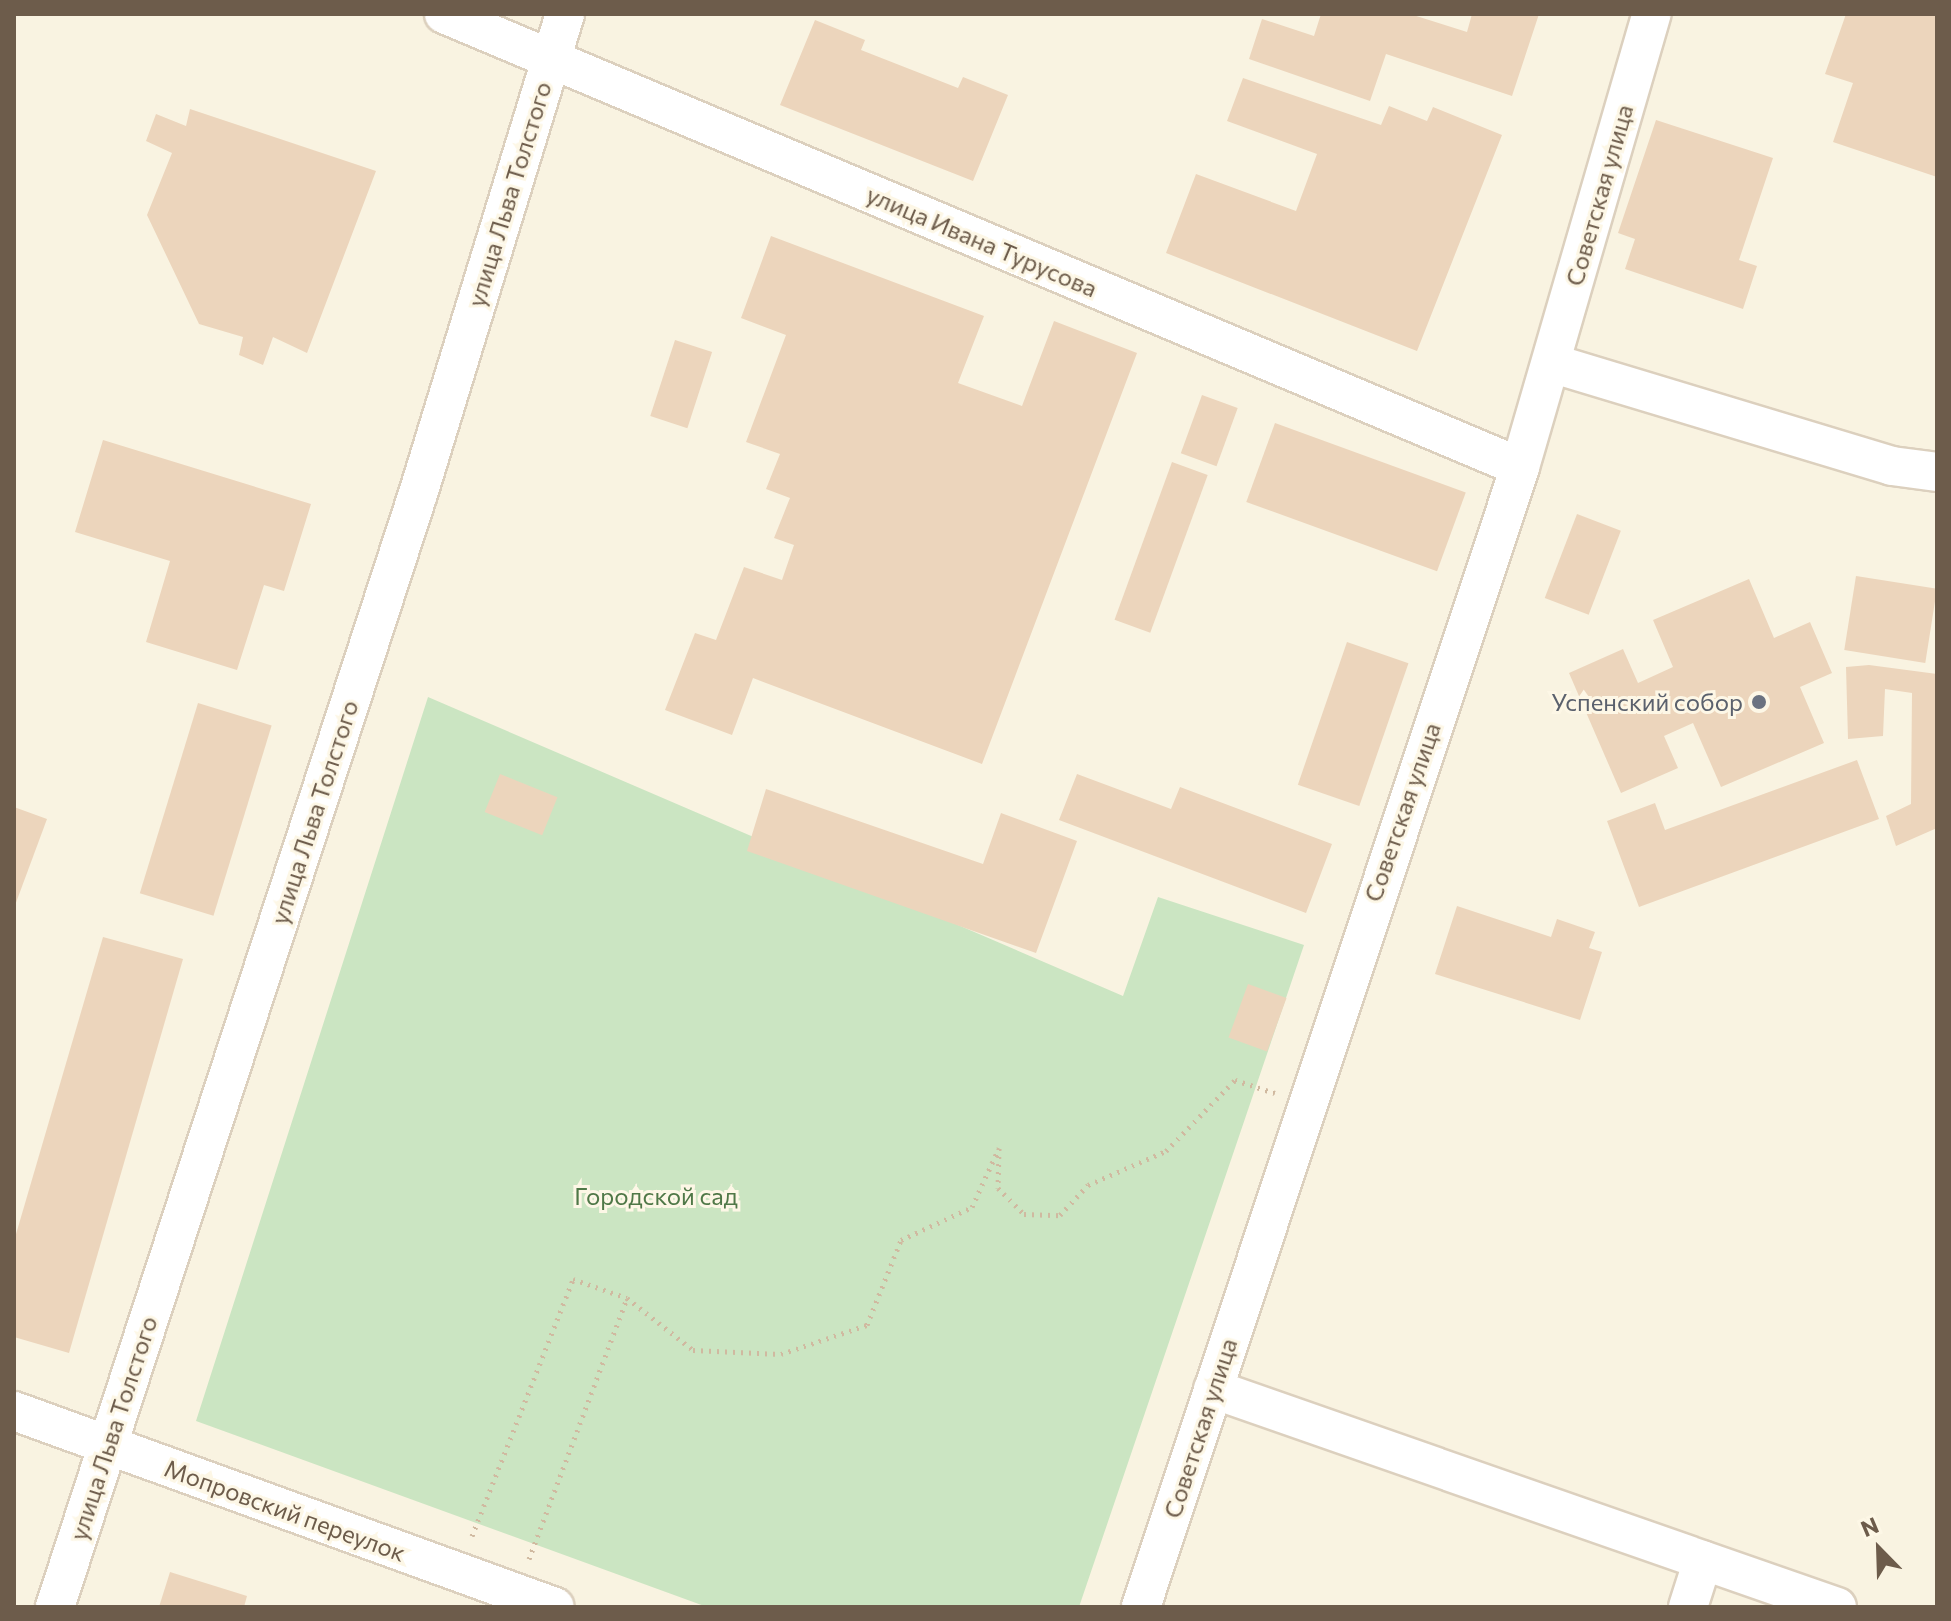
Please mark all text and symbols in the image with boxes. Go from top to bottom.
street label: улица Льва Толстого [461,78,557,310]
street label: Советская улица [1559,101,1639,289]
street label: улица Ивана Турусова [862,179,1102,303]
place label: Успенский собор [1551,688,1743,716]
marker: Успенский собор [1750,693,1768,711]
street label: улица Льва Толстого [264,696,364,928]
street label: Советская улица [1358,719,1446,905]
park label: Городской сад [574,1182,738,1210]
street label: улица Льва Толстого [63,1312,163,1544]
street label: Советская улица [1157,1334,1243,1522]
street label: Мопровский переулок [161,1453,409,1567]
north arrow [1839,1509,1919,1589]
text: N [1857,1511,1882,1542]

